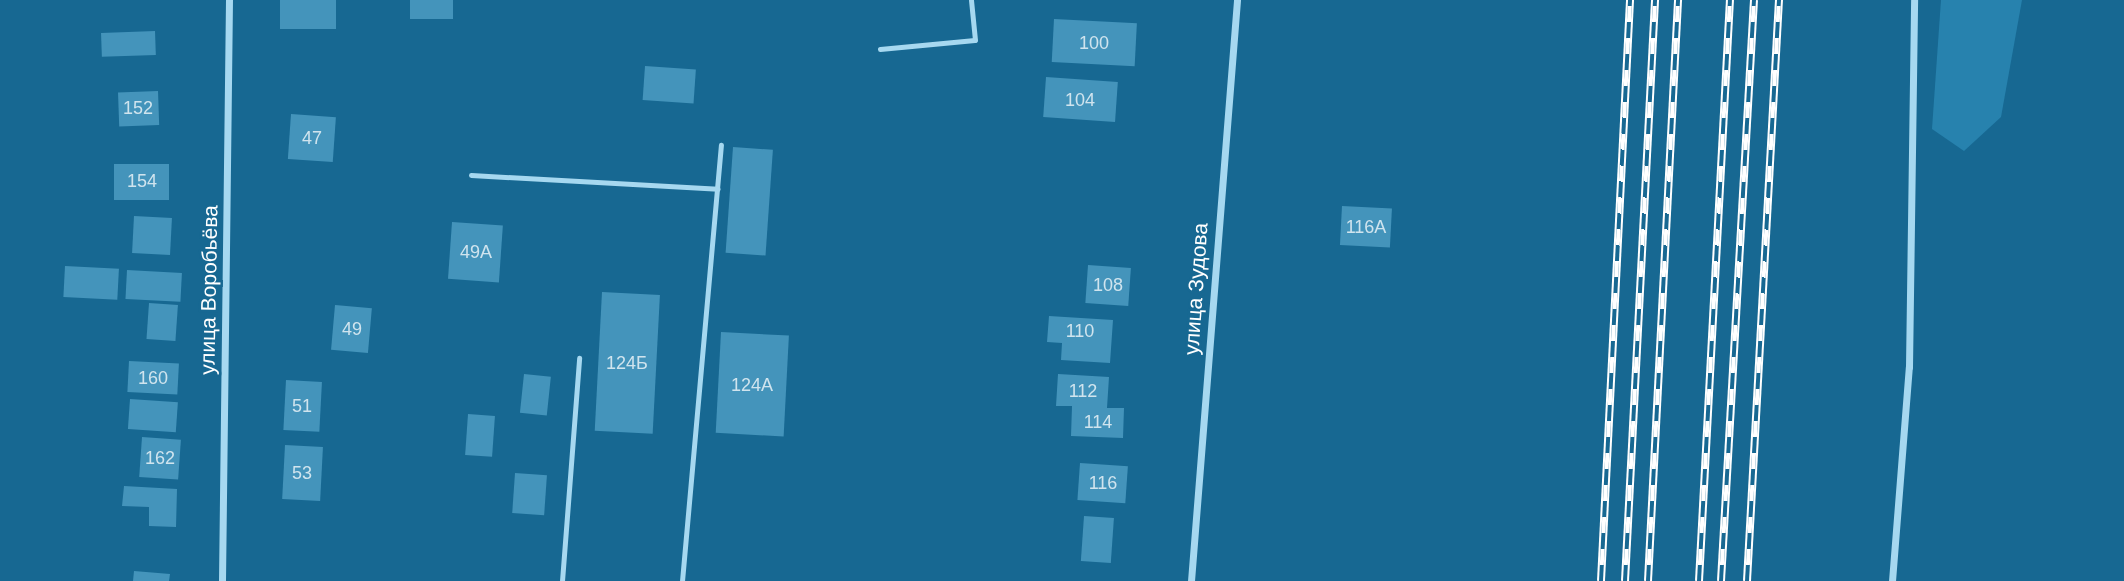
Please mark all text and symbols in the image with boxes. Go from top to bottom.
house number: 100 [1079,32,1109,54]
house number: 104 [1065,89,1095,111]
house number: 152 [123,97,153,119]
house number: 47 [302,127,322,149]
house number: 154 [127,170,157,192]
street label: улица Воробьёва [195,205,223,375]
house number: 116А [1346,216,1386,238]
street label: улица Зудова [1179,222,1213,356]
house number: 49А [460,241,492,263]
house number: 108 [1093,274,1123,296]
house number: 49 [342,318,362,340]
house number: 110 [1066,320,1094,342]
house number: 124Б [606,352,648,374]
house number: 160 [138,367,168,389]
house number: 124А [731,374,773,396]
house number: 112 [1069,380,1097,402]
house number: 51 [292,395,312,417]
house number: 114 [1084,411,1112,433]
house number: 162 [145,447,175,469]
house number: 53 [292,462,312,484]
house number: 116 [1089,472,1117,494]

